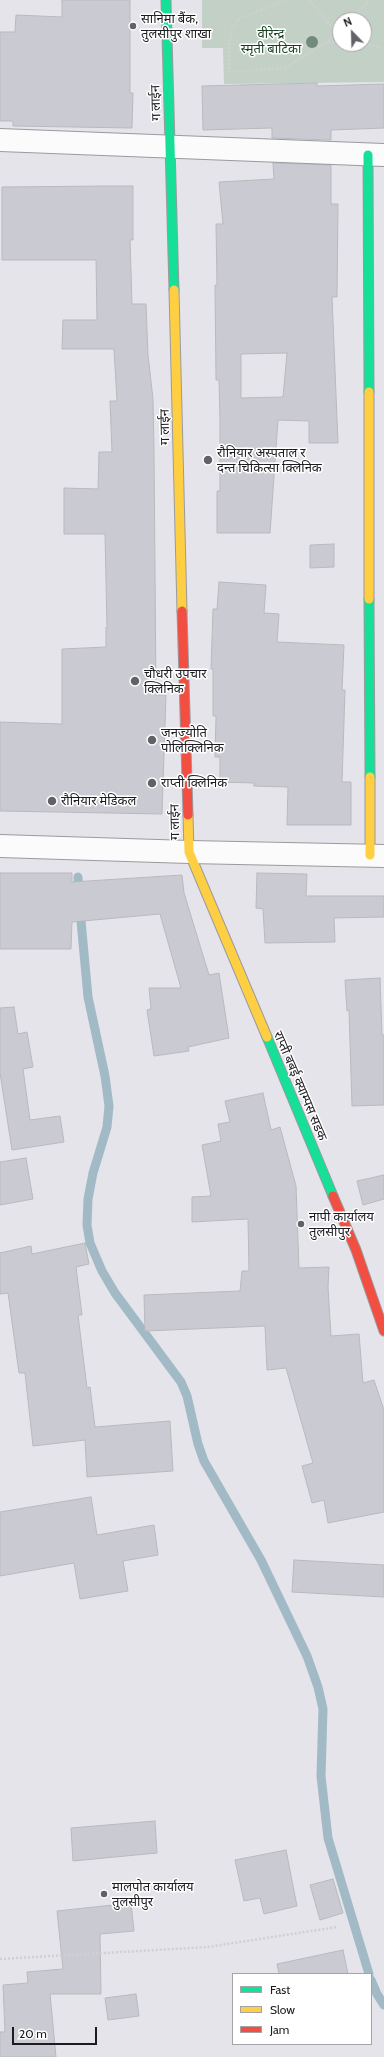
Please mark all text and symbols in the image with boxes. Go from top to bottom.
place label: सानिमा बैंक, तुलसीपुर शाखा [141,11,211,42]
north arrow [332,12,372,52]
text: N [341,14,354,30]
marker: सानिमा बैंक, तुलसीपुर शाखा [128,21,138,31]
park label: वीरेन्द्र स्मृती बाटिका [241,26,301,57]
street label: ग लाईन [148,85,164,121]
street label: ग लाईन [157,409,173,445]
place label: रौनियार अस्पताल र दन्त चिकित्सा क्लिनिक [217,445,322,476]
marker: रौनियार अस्पताल र दन्त चिकित्सा क्लिनिक [202,454,214,466]
place label: चौधरी उपचार क्लिनिक [144,666,207,697]
marker: चौधरी उपचार क्लिनिक [129,675,141,687]
place label: जनज्योति पोलिक्लिनिक [161,725,224,756]
marker: जनज्योति पोलिक्लिनिक [146,734,158,746]
place label: राप्ती क्लिनिक [161,775,227,791]
marker: राप्ती क्लिनिक [146,777,158,789]
place label: रौनियार मेडिकल [61,793,136,809]
marker: रौनियार मेडिकल [46,795,58,807]
street label: ग लाईन [167,804,183,840]
street label: राप्ती बबई क्याम्पस सडक [270,1029,330,1143]
place label: नापी कार्यालय तुलसीपुर [309,1209,374,1240]
marker: नापी कार्यालय तुलसीपुर [296,1219,306,1229]
place label: मालपोत कार्यालय तुलसीपुर [112,1879,194,1910]
marker: मालपोत कार्यालय तुलसीपुर [99,1889,109,1899]
legend [232,1973,372,2045]
text: Fast [270,1982,290,1997]
text: Slow [270,2002,295,2017]
scale bar [14,2019,99,2045]
text: Jam [270,2022,289,2037]
text: 20 m [19,2026,47,2041]

